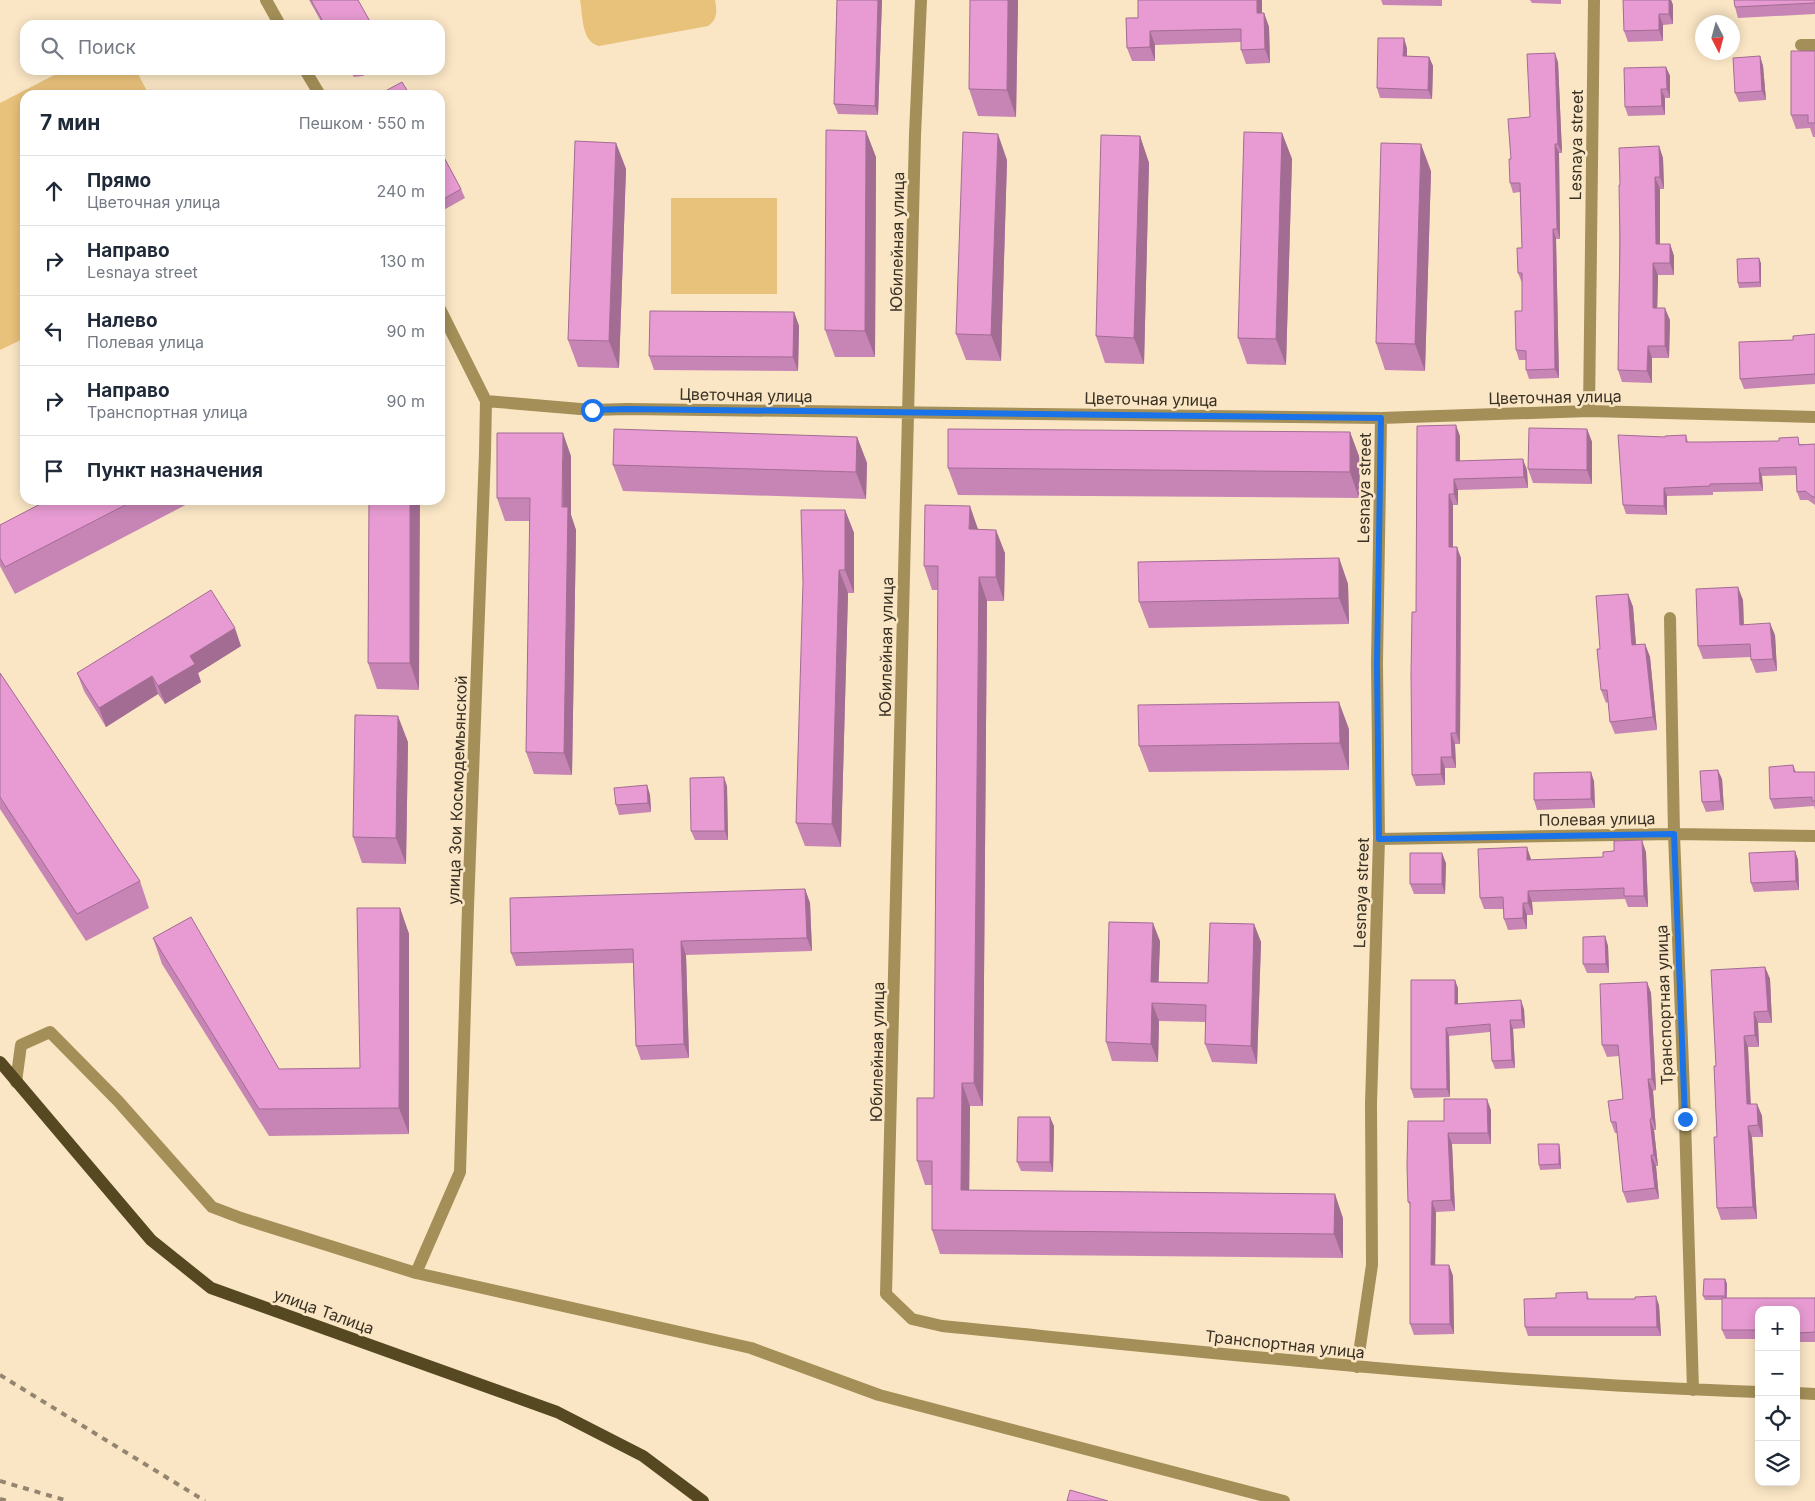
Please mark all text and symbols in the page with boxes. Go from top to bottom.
north arrow [1695,15,1740,60]
search box [20,20,445,75]
icon: search [38,34,66,62]
text: Поиск [78,36,136,59]
street label: Lesnaya street [1565,89,1587,201]
text: 7 мин [40,110,100,135]
text: Пешком · 550 m [299,113,425,133]
text: Прямо [87,169,151,192]
street label: Юбилейная улица [886,172,908,312]
icon: ahead [40,177,68,205]
text: 240 m [377,181,425,201]
text: Цветочная улица [87,192,220,212]
text: Направо [87,239,170,262]
icon: right [40,247,68,275]
text: 130 m [380,251,425,271]
text: Lesnaya street [87,262,198,282]
text: Налево [87,309,158,332]
icon: left [40,317,68,345]
text: 90 m [386,321,425,341]
text: Полевая улица [87,332,204,352]
text: Направо [87,379,170,402]
street label: Цветочная улица [679,384,813,406]
street label: Цветочная улица [1488,386,1622,408]
icon: right [40,387,68,415]
street label: Цветочная улица [1084,388,1218,410]
text: 90 m [386,391,425,411]
route start [581,399,604,422]
text: Транспортная улица [87,402,248,422]
street label: Lesnaya street [1353,432,1375,544]
icon: arrive [40,457,68,485]
text: Пункт назначения [87,459,263,482]
street label: Юбилейная улица [875,577,897,717]
street label: улица Зои Космодемьянской [443,675,471,905]
street label: Полевая улица [1538,808,1656,830]
street label: Lesnaya street [1349,837,1373,949]
street label: Транспортная улица [1651,924,1677,1086]
street label: Юбилейная улица [866,982,888,1122]
route end [1674,1108,1697,1131]
street label: улица Талица [271,1284,377,1338]
map controls [1755,1306,1800,1486]
button: + [1755,1306,1800,1351]
street label: Транспортная улица [1204,1326,1366,1362]
button: − [1755,1351,1800,1396]
button: locate [1755,1396,1800,1441]
button: layers [1755,1441,1800,1486]

